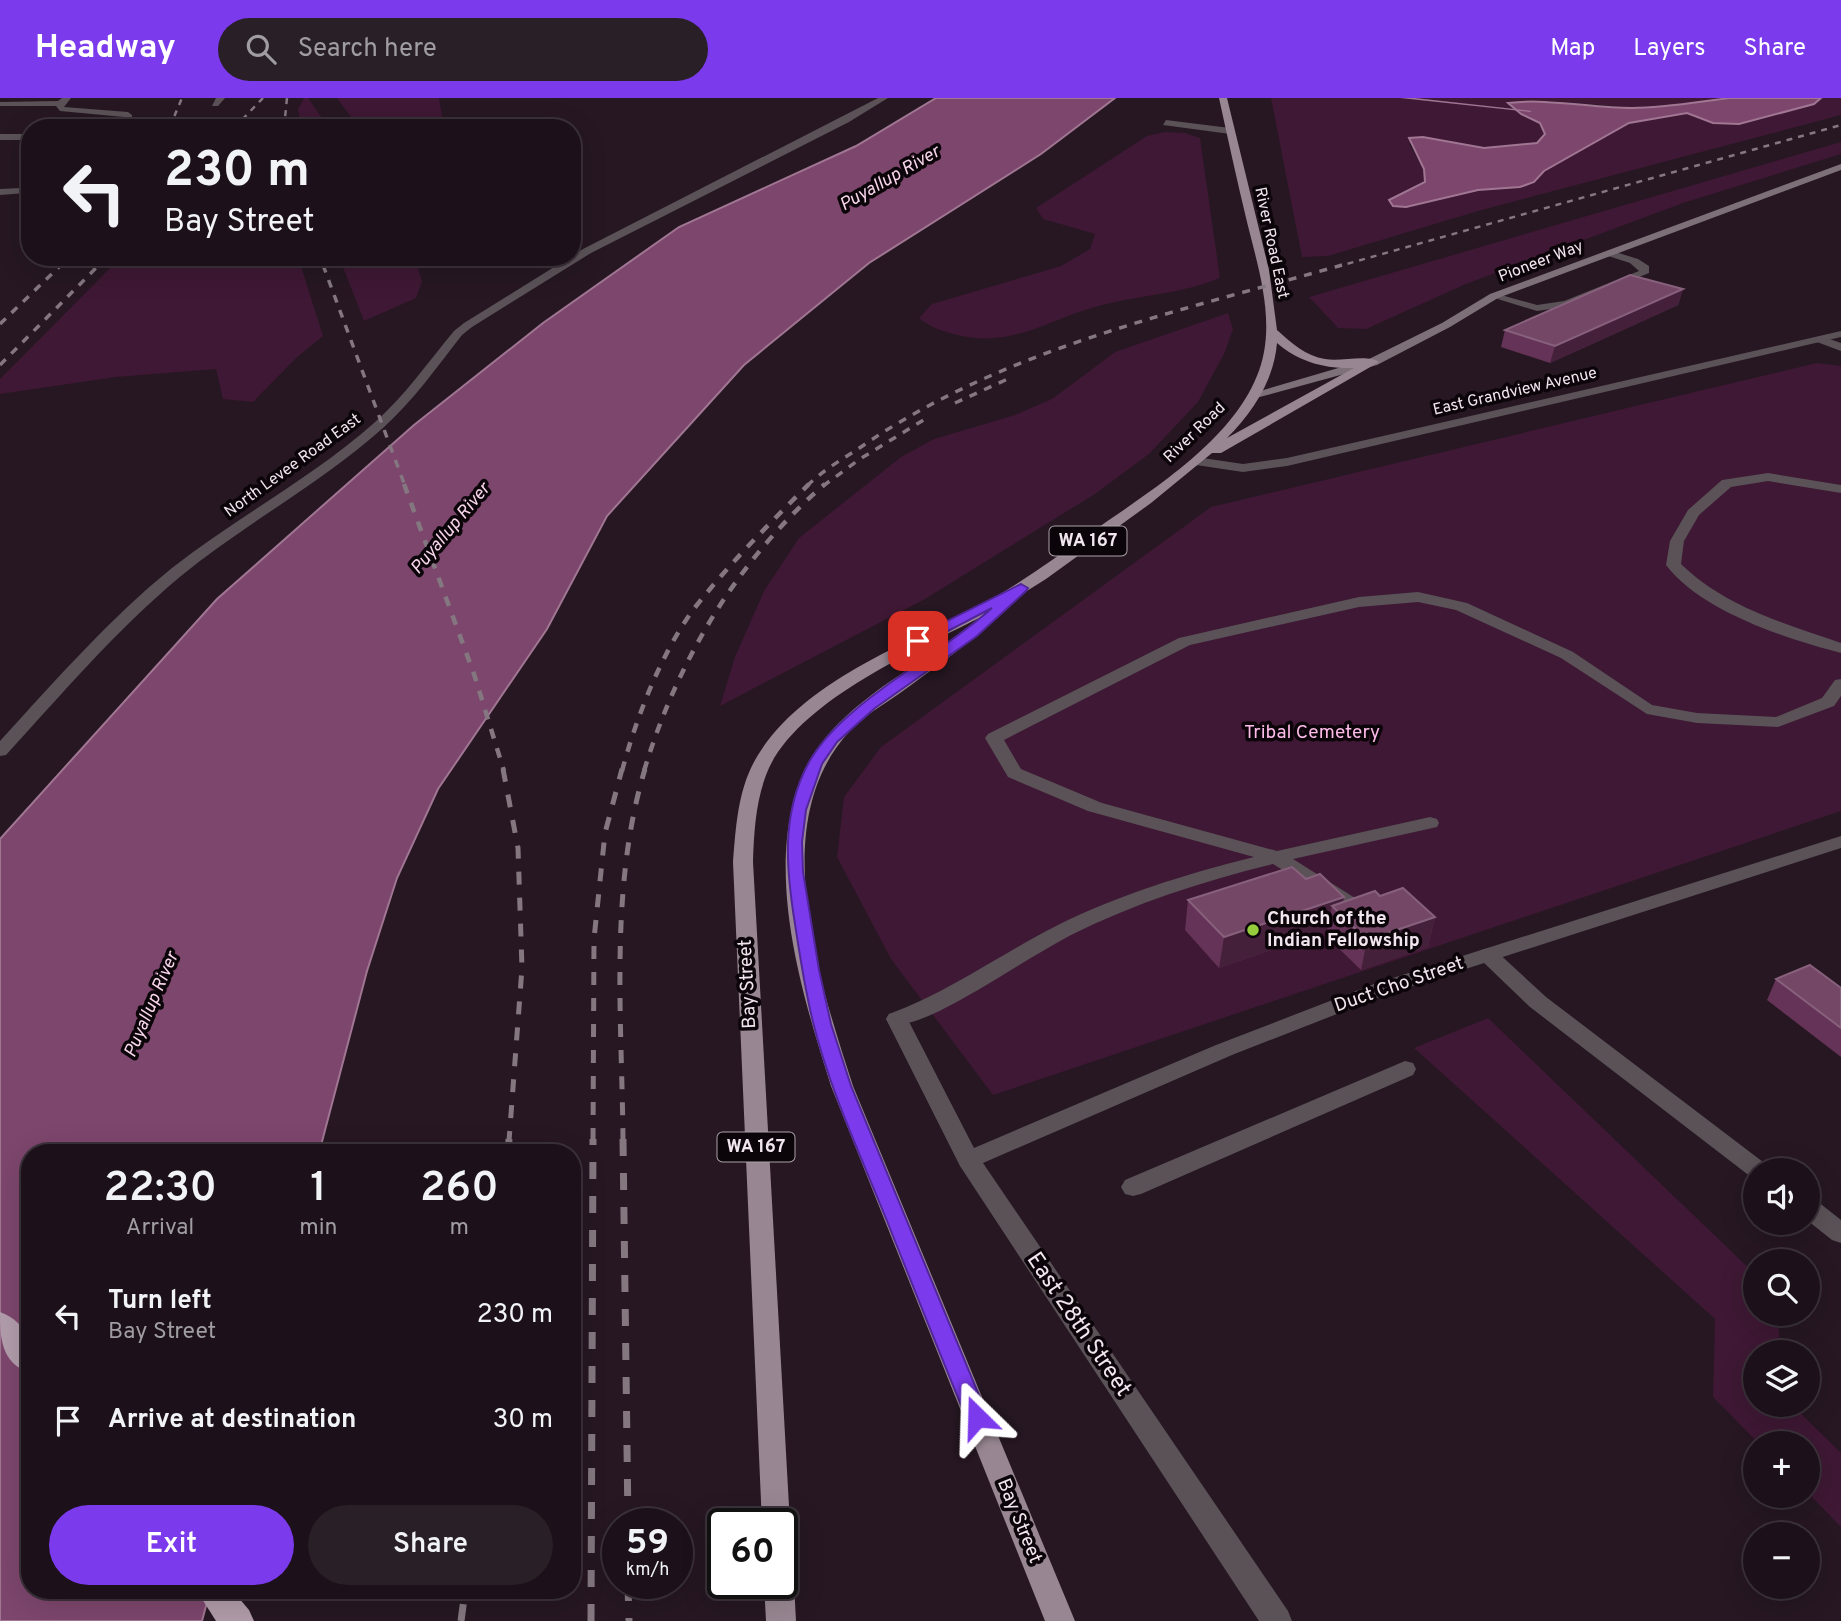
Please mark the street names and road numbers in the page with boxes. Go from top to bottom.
street label: River Road East [1249,185,1293,301]
street label: Pioneer Way [1496,237,1586,287]
street label: East Grandview Avenue [1431,363,1599,421]
street label: River Road [1160,399,1230,467]
street label: North Levee Road East [221,410,365,522]
road number: WA 167 [1050,526,1126,556]
street label: Bay Street [734,939,762,1029]
street label: Duct Cho Street [1331,952,1467,1018]
road number: WA 167 [718,1132,794,1162]
street label: East 28th Street [1019,1247,1137,1403]
street label: Bay Street [991,1475,1047,1567]

